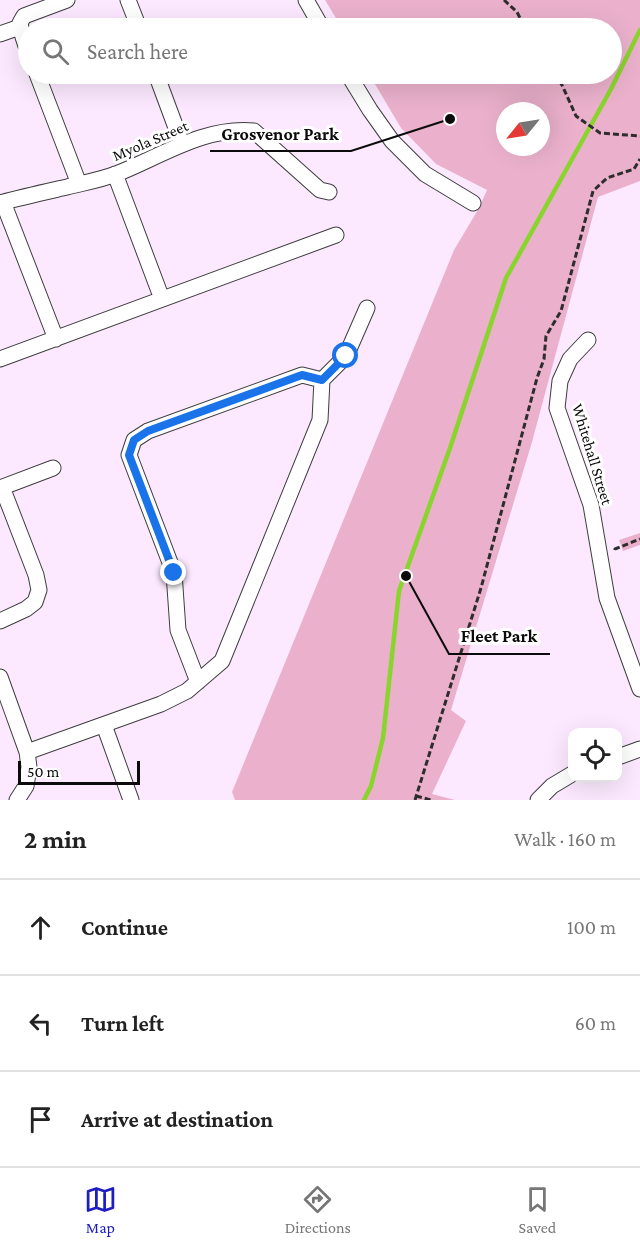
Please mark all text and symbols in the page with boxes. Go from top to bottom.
search box [18,18,622,84]
icon: search [39,35,72,68]
text: Search here [87,39,188,64]
north arrow [496,102,550,156]
callout: Grosvenor Park [210,115,351,151]
street label: Myola Street [110,117,192,165]
text: Grosvenor Park [221,124,339,144]
route start [332,342,358,368]
street label: Whitehall Street [569,402,616,507]
route end [160,559,186,585]
callout: Fleet Park [449,618,550,654]
text: Fleet Park [461,626,538,646]
map controls [568,728,622,782]
button: locate [568,728,622,782]
scale bar [18,758,140,786]
text: 50 m [27,763,59,780]
text: 2 min [24,825,87,854]
text: Walk · 160 m [514,828,616,850]
icon: ahead [24,911,57,944]
text: Continue [81,915,168,940]
text: 100 m [567,916,616,938]
icon: left [24,1007,57,1040]
text: Turn left [81,1011,164,1036]
text: 60 m [575,1012,616,1034]
icon: arrive [24,1103,57,1136]
text: Arrive at destination [81,1107,273,1132]
tab: Map [84,1183,117,1236]
tab: Directions [285,1183,351,1236]
tab: Saved [519,1183,556,1236]

